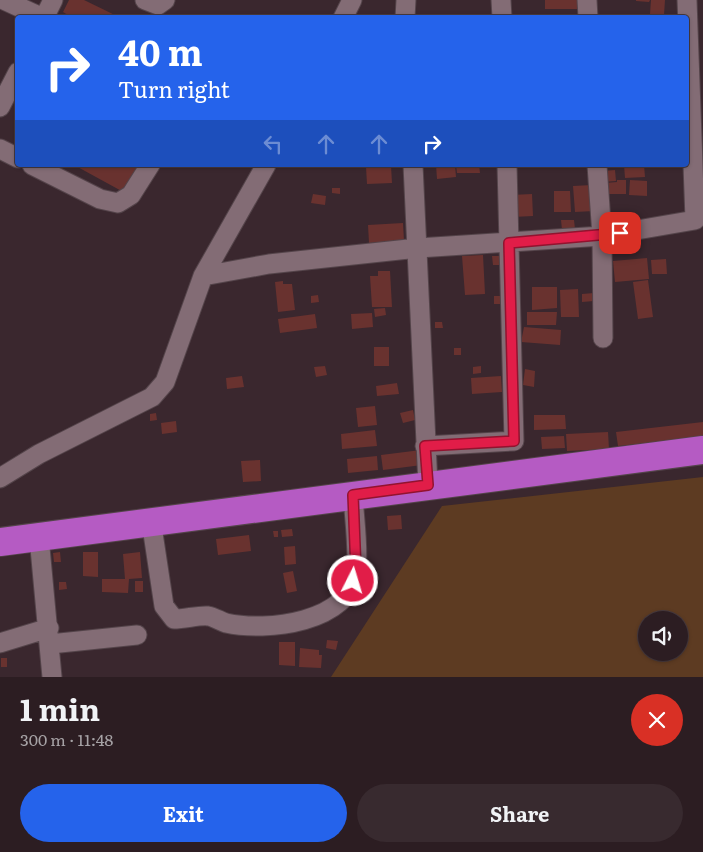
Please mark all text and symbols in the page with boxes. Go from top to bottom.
text: 40 m [118,25,203,77]
icon: right [35,35,100,100]
text: Turn right [118,72,230,105]
icon: left [259,130,287,158]
icon: ahead [312,130,340,158]
icon: ahead [365,130,393,158]
icon: right [418,130,446,158]
pin [599,212,641,254]
icon: arrive [606,219,634,247]
position arrow [326,554,378,606]
map controls [638,611,688,661]
button: sound [638,611,688,661]
text: 1 min [20,686,100,730]
button: close [631,694,683,746]
text: 300 m · 11:48 [20,727,113,751]
button: Exit [20,784,347,842]
button: Share [357,784,683,842]

